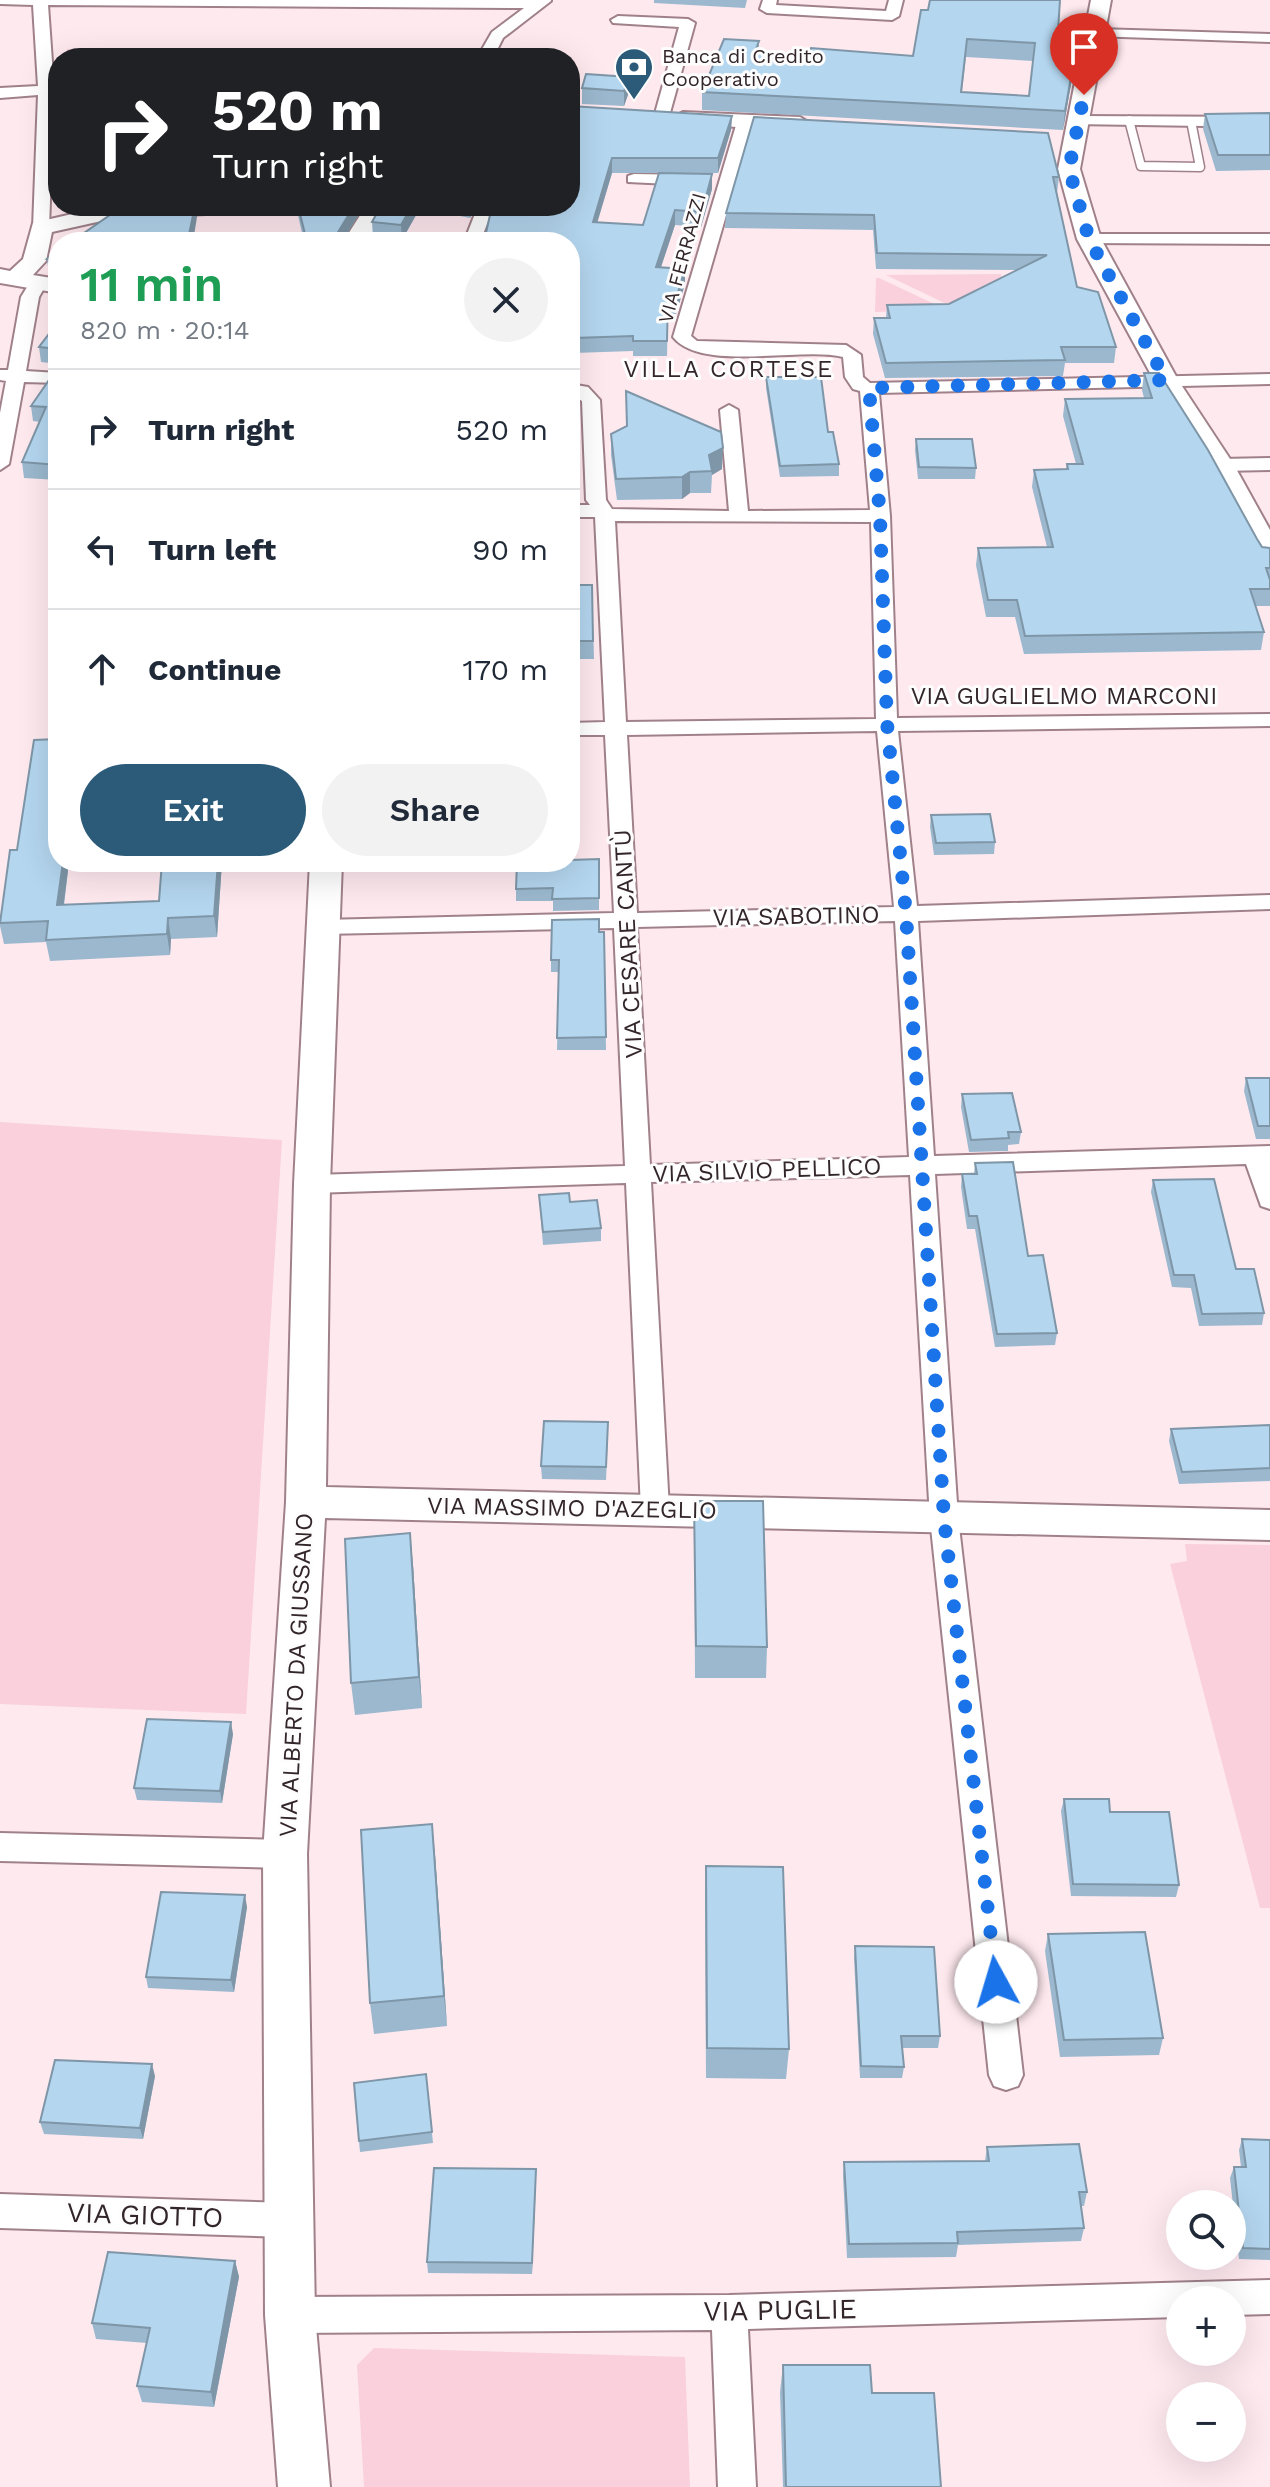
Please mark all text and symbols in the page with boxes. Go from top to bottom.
pin [1050,13,1118,95]
icon: arrive [1062,25,1106,69]
place label: Banca di Credito Cooperativo [662,44,824,91]
bank icon: Banca di Credito Cooperativo [613,46,655,101]
text: 520 m [212,78,383,144]
icon: right [80,80,184,184]
text: Turn right [212,145,383,187]
street label: VIA FERRAZZI [653,190,711,326]
text: 11 min [80,256,223,313]
button: close [464,258,548,342]
text: 820 m · 20:14 [80,315,250,345]
district label: VILLA CORTESE [624,355,834,383]
icon: right [80,407,124,451]
text: Turn right [148,412,294,447]
text: 520 m [456,412,548,447]
icon: left [80,527,124,571]
text: Turn left [148,532,276,567]
text: 90 m [472,532,548,567]
icon: ahead [80,647,124,691]
text: Continue [148,652,281,687]
text: 170 m [463,652,548,687]
street label: VIA GUGLIELMO MARCONI [911,682,1217,710]
button: Exit [80,764,306,856]
button: Share [322,764,548,856]
street label: VIA CESARE CANTÙ [608,829,648,1059]
street label: VIA SABOTINO [712,901,880,931]
street label: VIA SILVIO PELLICO [652,1152,882,1188]
street label: VIA MASSIMO D'AZEGLIO [427,1491,717,1525]
street label: VIA ALBERTO DA GIUSSANO [274,1512,318,1838]
position arrow [954,1940,1038,2024]
map controls [1166,2190,1246,2462]
button: search [1166,2190,1246,2270]
street label: VIA GIOTTO [66,2196,224,2234]
button: + [1166,2286,1246,2366]
street label: VIA PUGLIE [703,2292,857,2328]
button: − [1166,2382,1246,2462]

